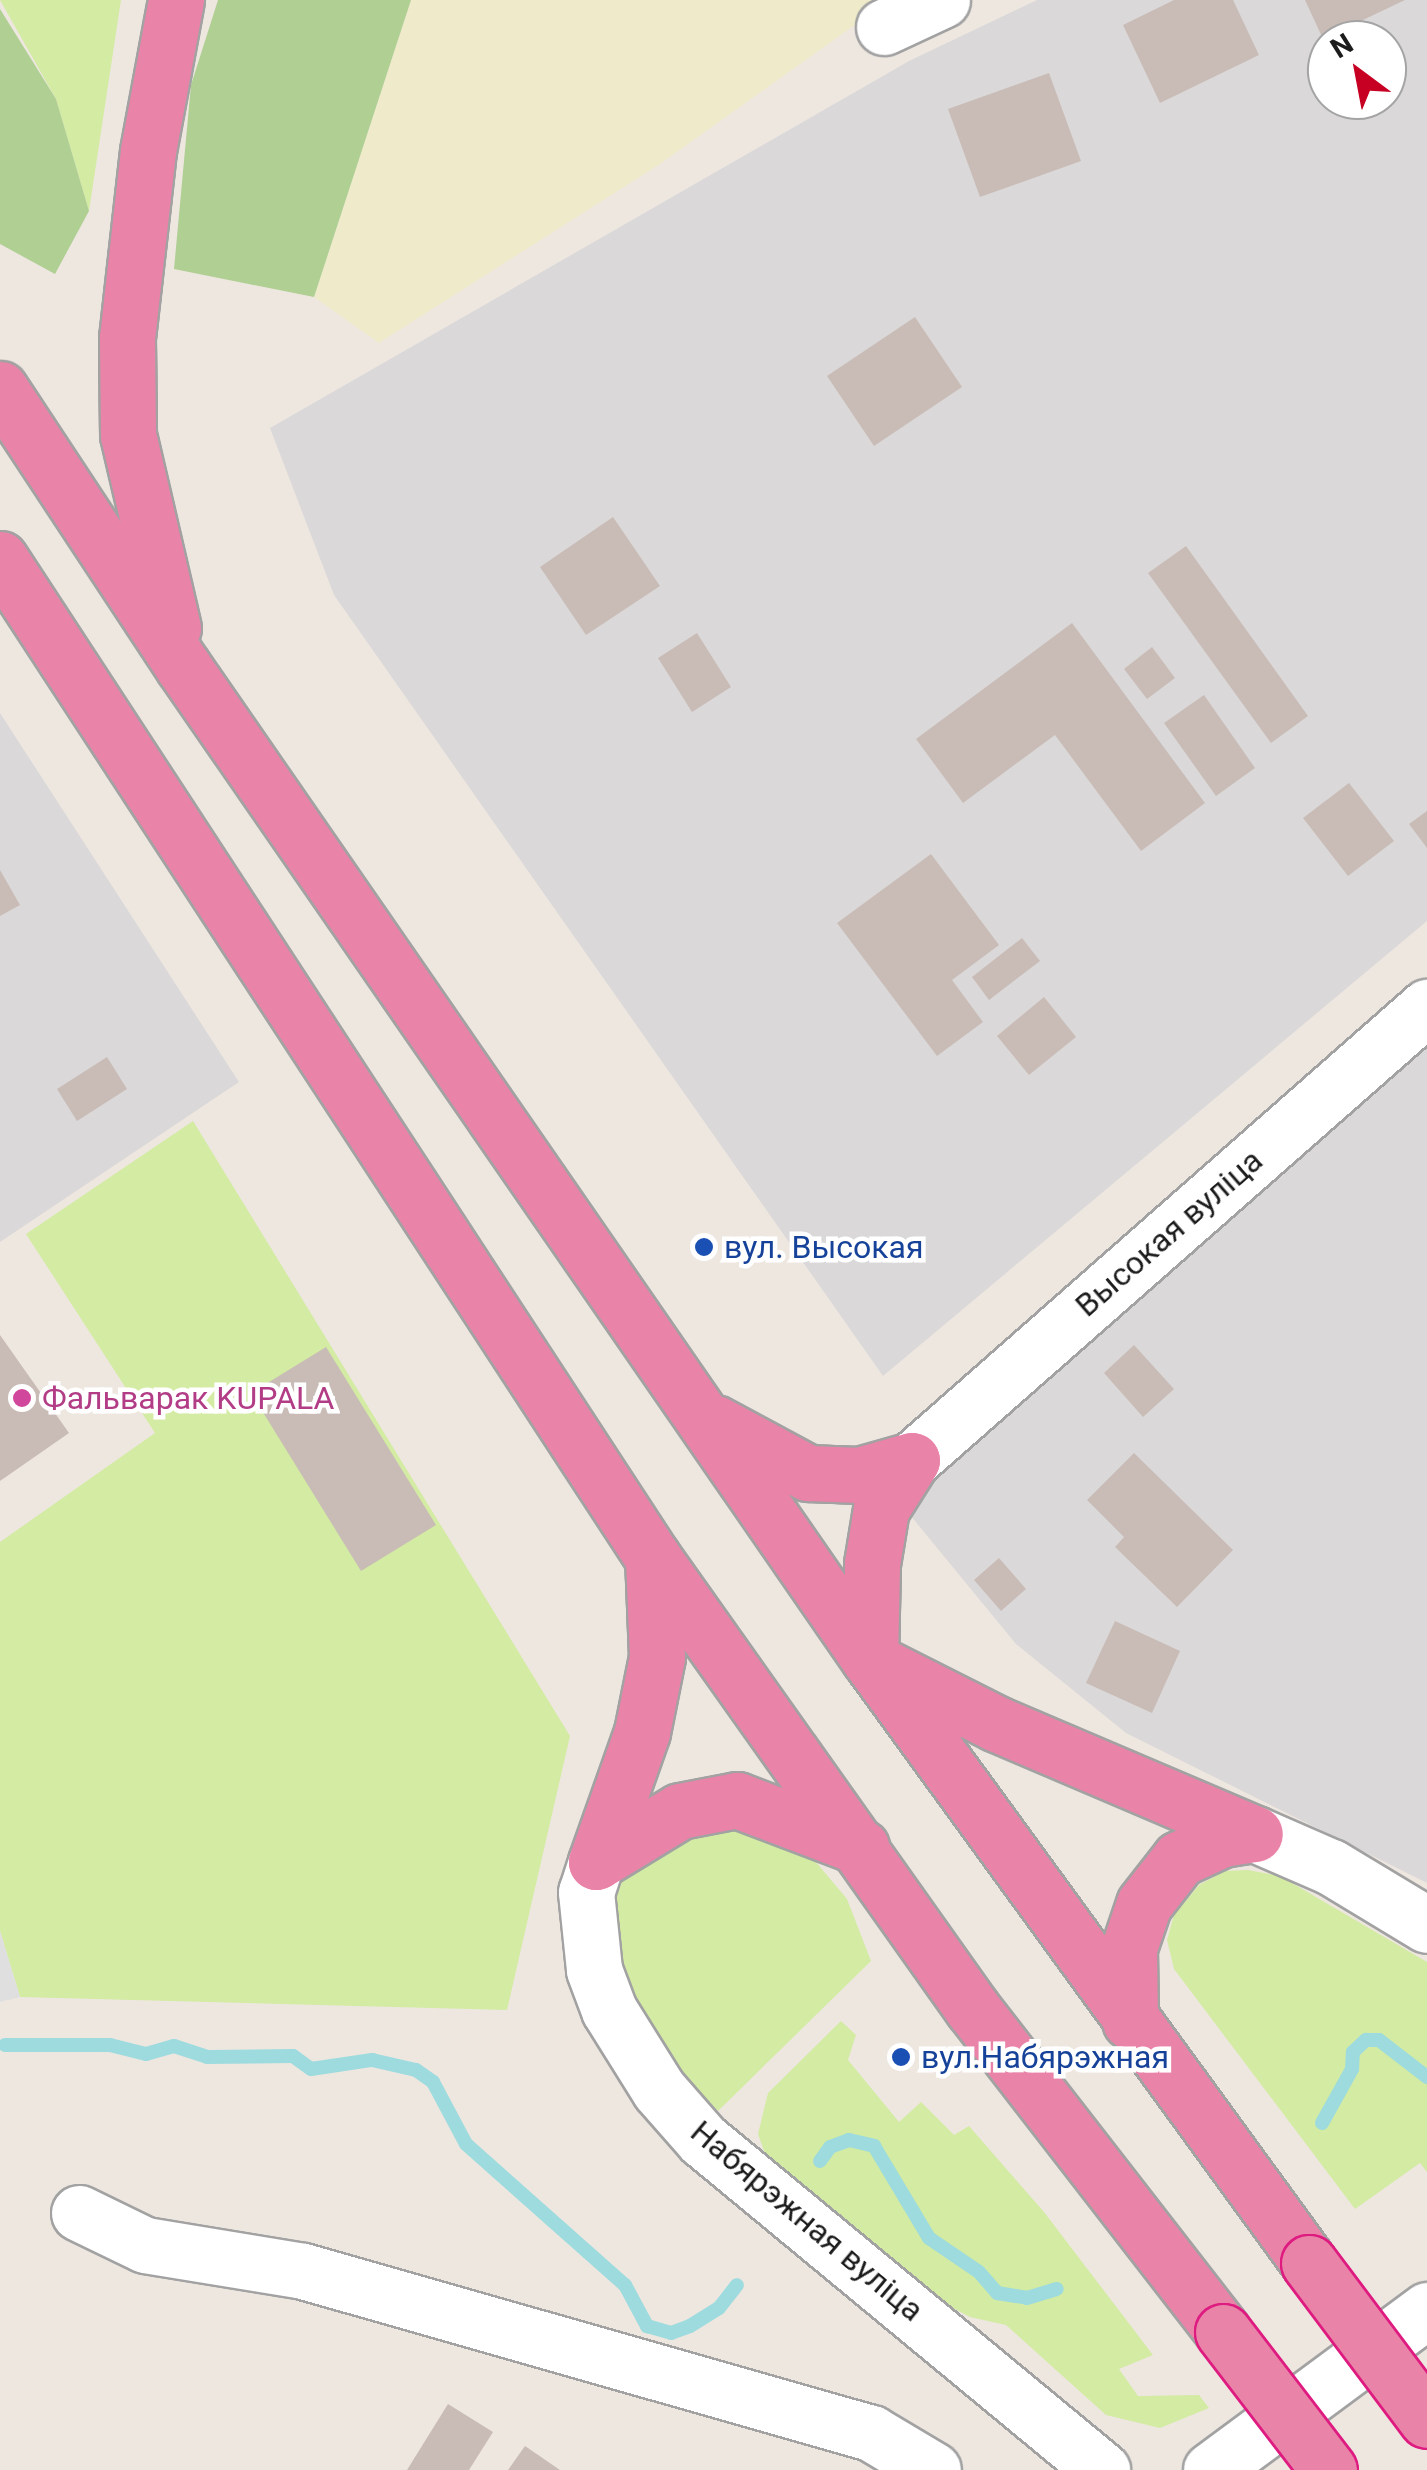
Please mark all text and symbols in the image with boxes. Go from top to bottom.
north arrow [1307,20,1407,120]
text: N [1325,27,1359,65]
street label: Высокая вуліца [1068,1141,1270,1325]
place label: вул. Высокая [724,1228,924,1266]
marker: вул. Высокая [693,1236,715,1258]
place label: Фальварак KUPALA [42,1379,334,1417]
marker: Фальварак KUPALA [11,1387,33,1409]
place label: вул.Набярэжная [921,2038,1169,2076]
marker: вул.Набярэжная [890,2046,912,2068]
street label: Набярэжная вуліца [683,2113,931,2329]

